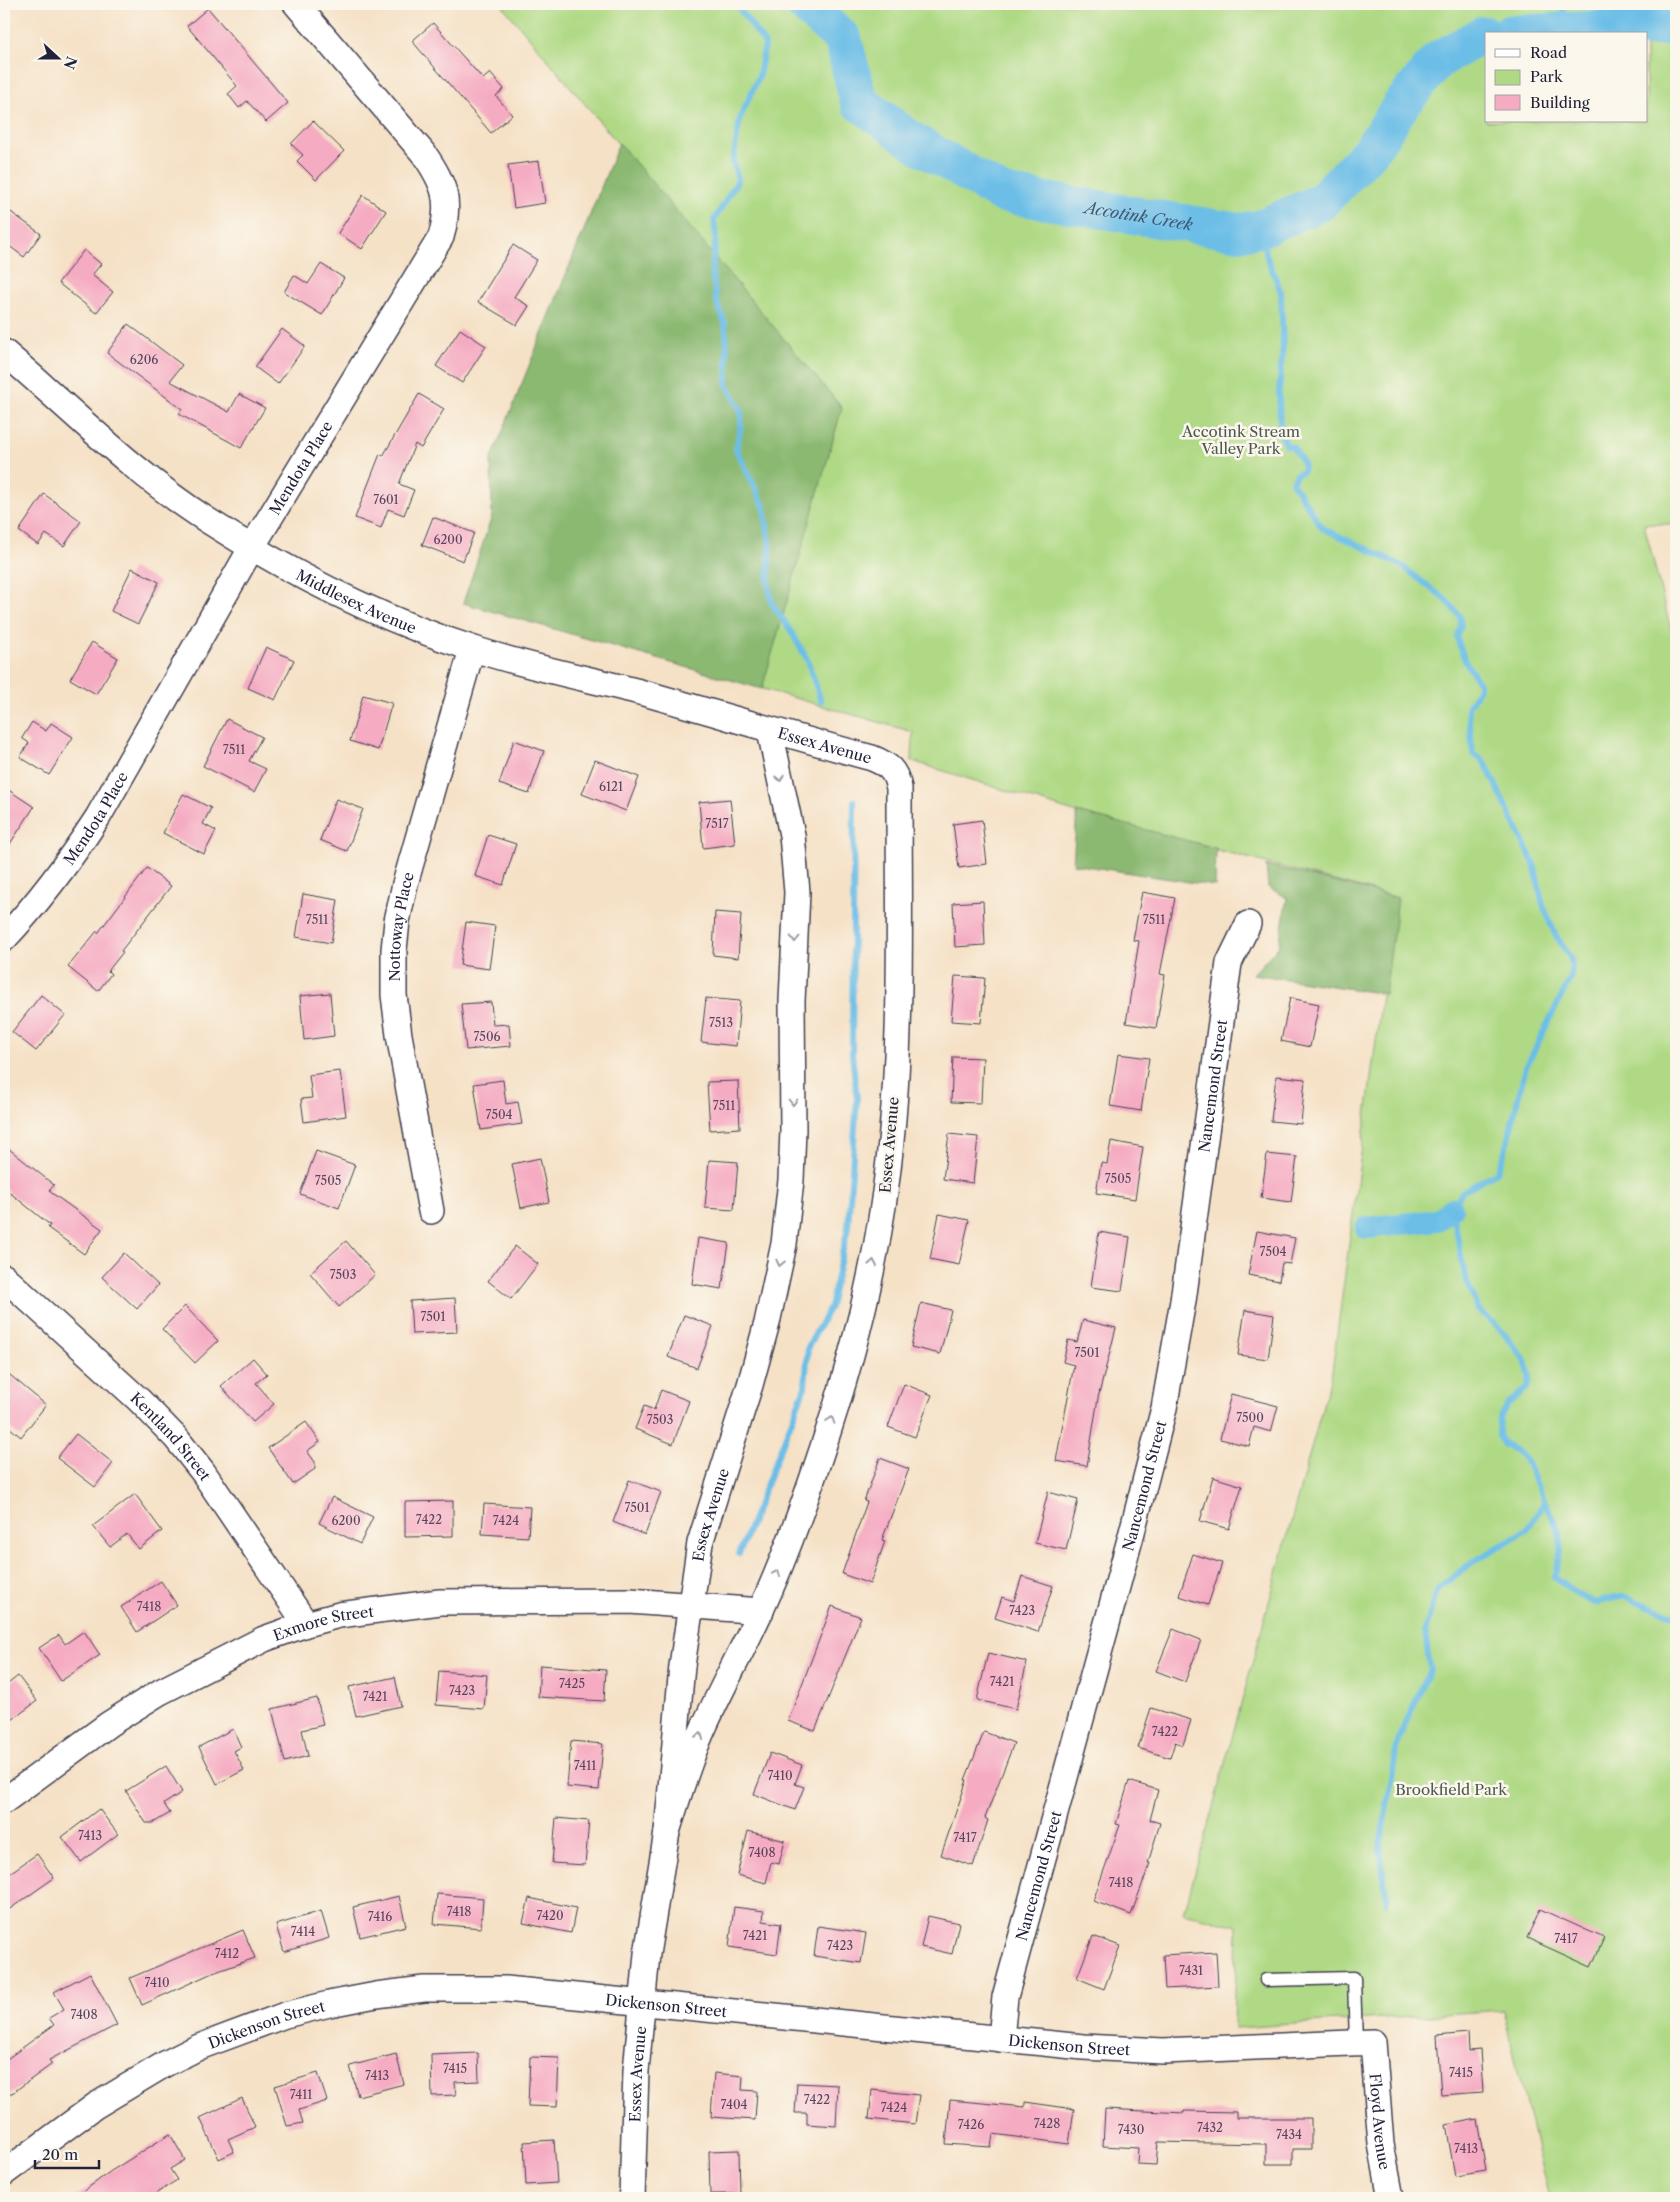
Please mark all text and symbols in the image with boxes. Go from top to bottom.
north arrow [32,32,82,82]
legend [1485,32,1648,122]
text: Road [1530,43,1567,62]
text: N [60,54,81,72]
text: Park [1530,67,1564,86]
text: Building [1530,93,1590,112]
water label: Accotink Creek [1080,197,1195,235]
house number: 6206 [130,352,158,367]
street label: Mendota Place [265,417,336,518]
park label: Accotink Stream Valley Park [1181,422,1300,458]
house number: 7601 [373,492,399,507]
house number: 6200 [433,532,463,547]
street label: Middlesex Avenue [293,565,419,637]
street label: Essex Avenue [776,723,874,767]
house number: 7511 [223,742,245,757]
street label: Mendota Place [59,768,132,868]
one-way arrow [774,774,785,783]
house number: 6121 [599,779,623,794]
house number: 7517 [705,816,729,831]
street label: Nottoway Place [385,870,417,982]
house number: 7511 [306,912,328,927]
house number: 7511 [1143,912,1165,927]
one-way arrow [790,936,800,943]
house number: 7513 [709,1015,733,1030]
street label: Nancemond Street [1194,1018,1231,1154]
house number: 7506 [473,1029,501,1044]
street label: Essex Avenue [875,1096,903,1194]
house number: 7511 [713,1098,735,1113]
one-way arrow [788,1098,798,1106]
house number: 7504 [486,1107,513,1122]
house number: 7505 [1105,1171,1131,1186]
house number: 7505 [315,1173,341,1188]
house number: 7504 [1260,1244,1287,1259]
one-way arrow [775,1259,786,1268]
one-way arrow [867,1259,877,1268]
house number: 7503 [330,1267,356,1282]
house number: 7501 [420,1309,446,1324]
house number: 7501 [1074,1345,1100,1360]
street label: Kentland Street [127,1388,216,1484]
house number: 7500 [1236,1410,1264,1425]
house number: 7503 [647,1412,673,1427]
one-way arrow [826,1417,836,1425]
street label: Nancemond Street [1118,1418,1170,1553]
street label: Essex Avenue [688,1466,733,1563]
house number: 7501 [624,1500,650,1515]
house number: 7422 [416,1512,442,1527]
house number: 6200 [331,1513,361,1528]
house number: 7424 [493,1513,519,1528]
one-way arrow [771,1569,781,1578]
house number: 7418 [137,1599,161,1614]
street label: Exmore Street [270,1601,375,1645]
house number: 7423 [1009,1603,1035,1618]
house number: 7421 [990,1674,1014,1689]
house number: 7425 [559,1676,585,1691]
house number: 7423 [449,1683,475,1698]
house number: 7421 [363,1689,387,1704]
house number: 7422 [1152,1724,1178,1739]
one-way arrow [694,1732,705,1741]
house number: 7411 [574,1758,596,1773]
house number: 7410 [767,1768,793,1783]
park label: Brookfield Park [1395,1780,1508,1799]
street label: Nancemond Street [1011,1808,1065,1943]
house number: 7413 [78,1828,102,1843]
house number: 7417 [953,1830,977,1845]
house number: 7408 [748,1845,776,1860]
house number: 7418 [1109,1875,1133,1890]
house number: 7418 [447,1904,471,1919]
house number: 7420 [537,1908,564,1923]
house number: 7416 [368,1909,392,1924]
house number: 7414 [291,1924,315,1939]
house number: 7421 [743,1928,767,1943]
house number: 7417 [1554,1931,1578,1946]
house number: 7423 [827,1938,853,1953]
house number: 7412 [215,1946,239,1961]
house number: 7431 [1179,1963,1203,1978]
house number: 7410 [144,1975,170,1990]
street label: Dickenson Street [604,1990,729,2021]
street label: Dickenson Street [205,1996,327,2052]
house number: 7408 [70,2007,98,2022]
street label: Essex Avenue [625,2025,650,2123]
street label: Dickenson Street [1007,2030,1131,2059]
house number: 7415 [443,2061,467,2076]
house number: 7415 [1449,2065,1473,2080]
house number: 7413 [365,2068,389,2083]
street label: Floyd Avenue [1366,2073,1395,2171]
house number: 7411 [290,2087,312,2102]
house number: 7422 [804,2092,830,2107]
house number: 7404 [720,2097,748,2112]
house number: 7424 [881,2100,907,2115]
house number: 7428 [1034,2116,1060,2131]
house number: 7426 [958,2117,984,2132]
house number: 7432 [1197,2120,1223,2135]
house number: 7430 [1118,2122,1144,2137]
house number: 7434 [1276,2127,1302,2142]
scale bar [35,2137,99,2169]
house number: 7413 [1454,2141,1478,2156]
text: 20 m [42,2145,78,2164]

